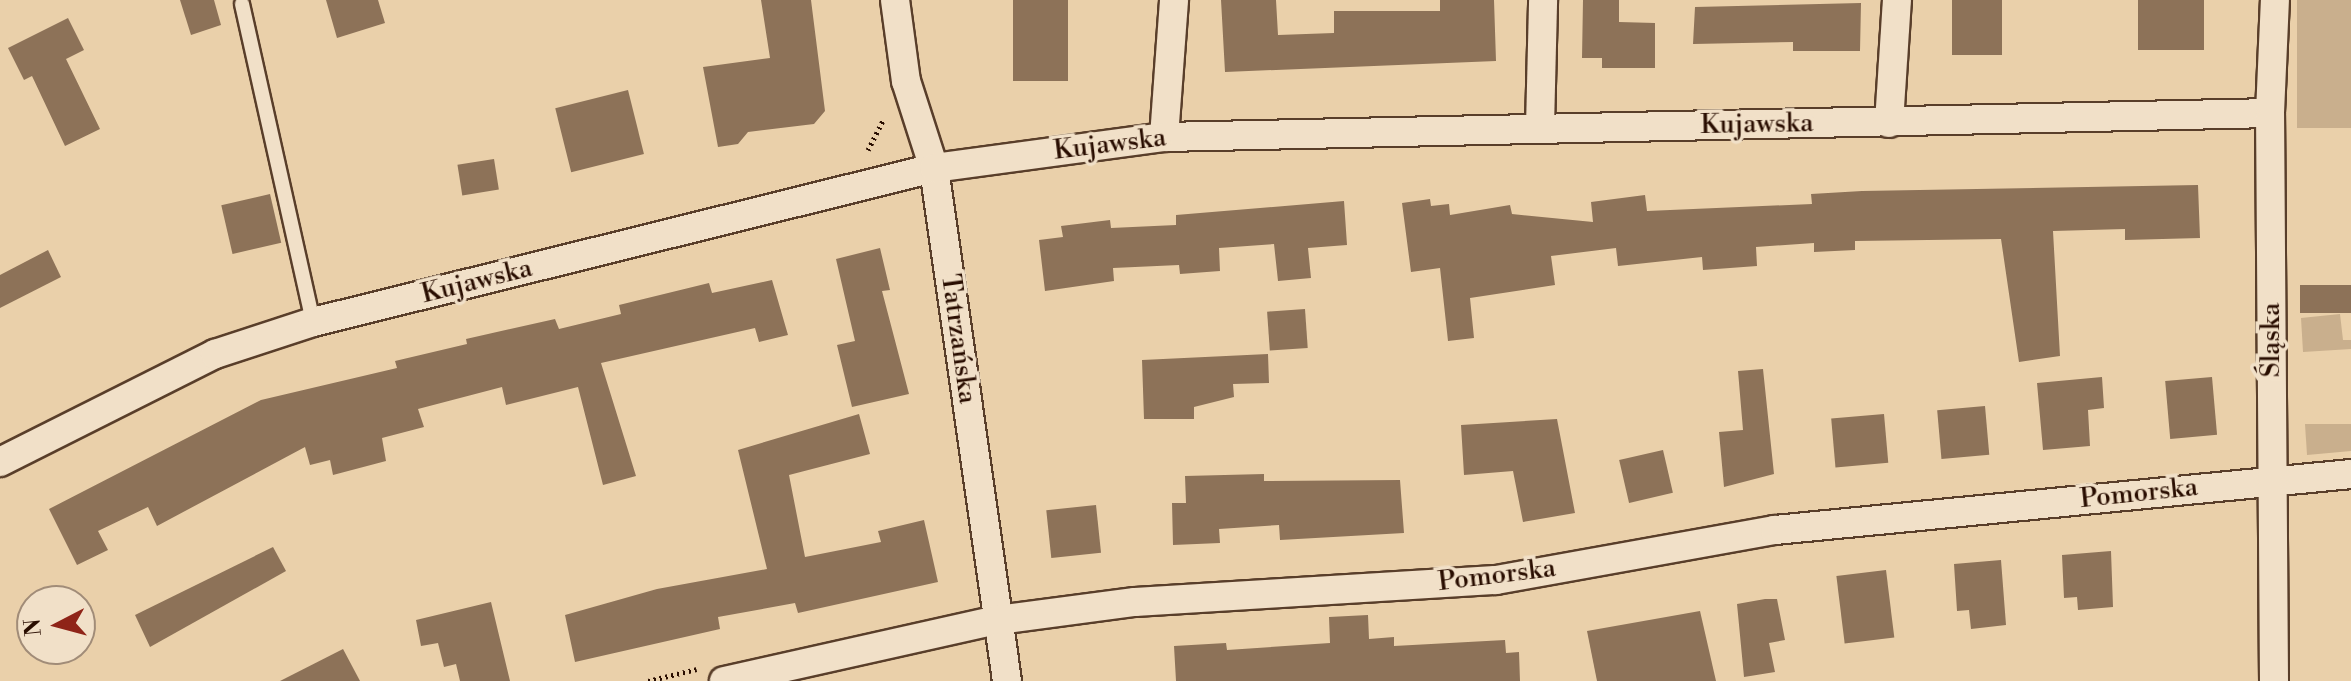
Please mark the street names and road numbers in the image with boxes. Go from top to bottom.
street label: Kujawska [1700,108,1814,142]
street label: Kujawska [1052,123,1168,167]
street label: Kujawska [418,253,536,311]
street label: Tatrzańska [933,272,983,406]
street label: Śląska [2256,303,2288,377]
street label: Pomorska [2079,472,2199,516]
street label: Pomorska [1436,553,1558,599]

